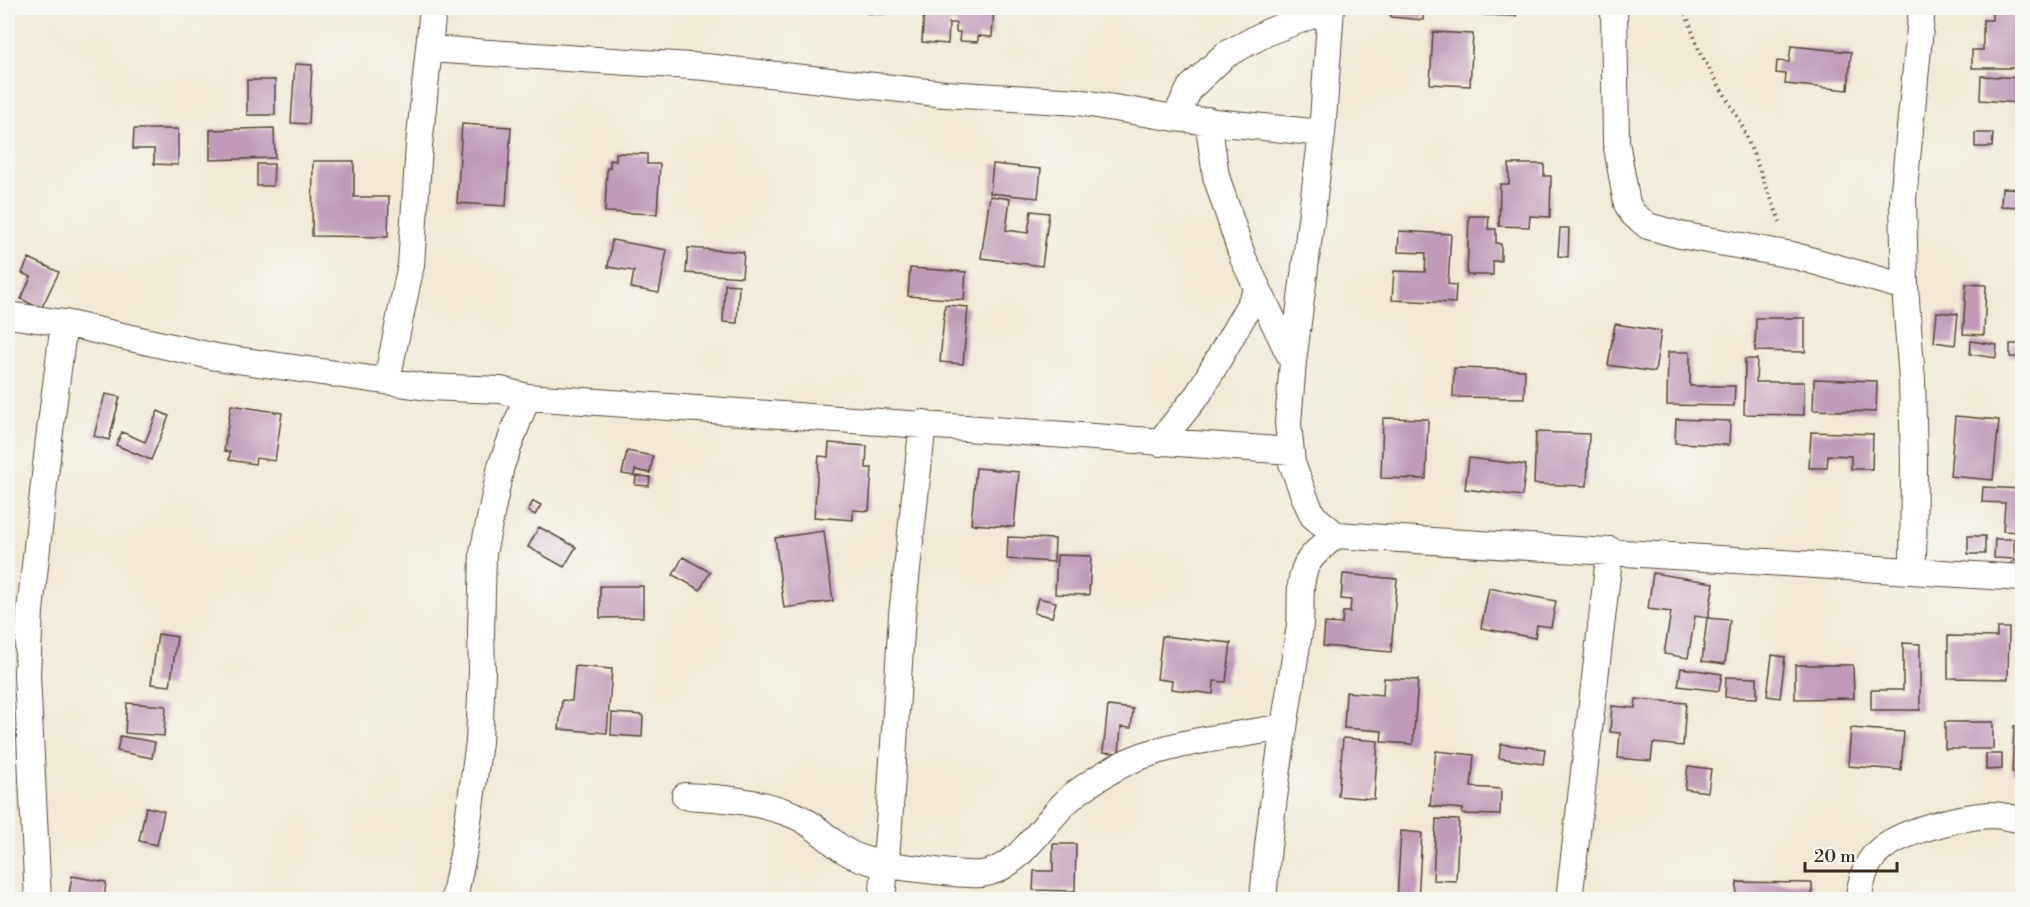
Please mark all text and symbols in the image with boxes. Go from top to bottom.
scale bar [1805,835,1896,873]
text: 20 m [1814,845,1856,868]

